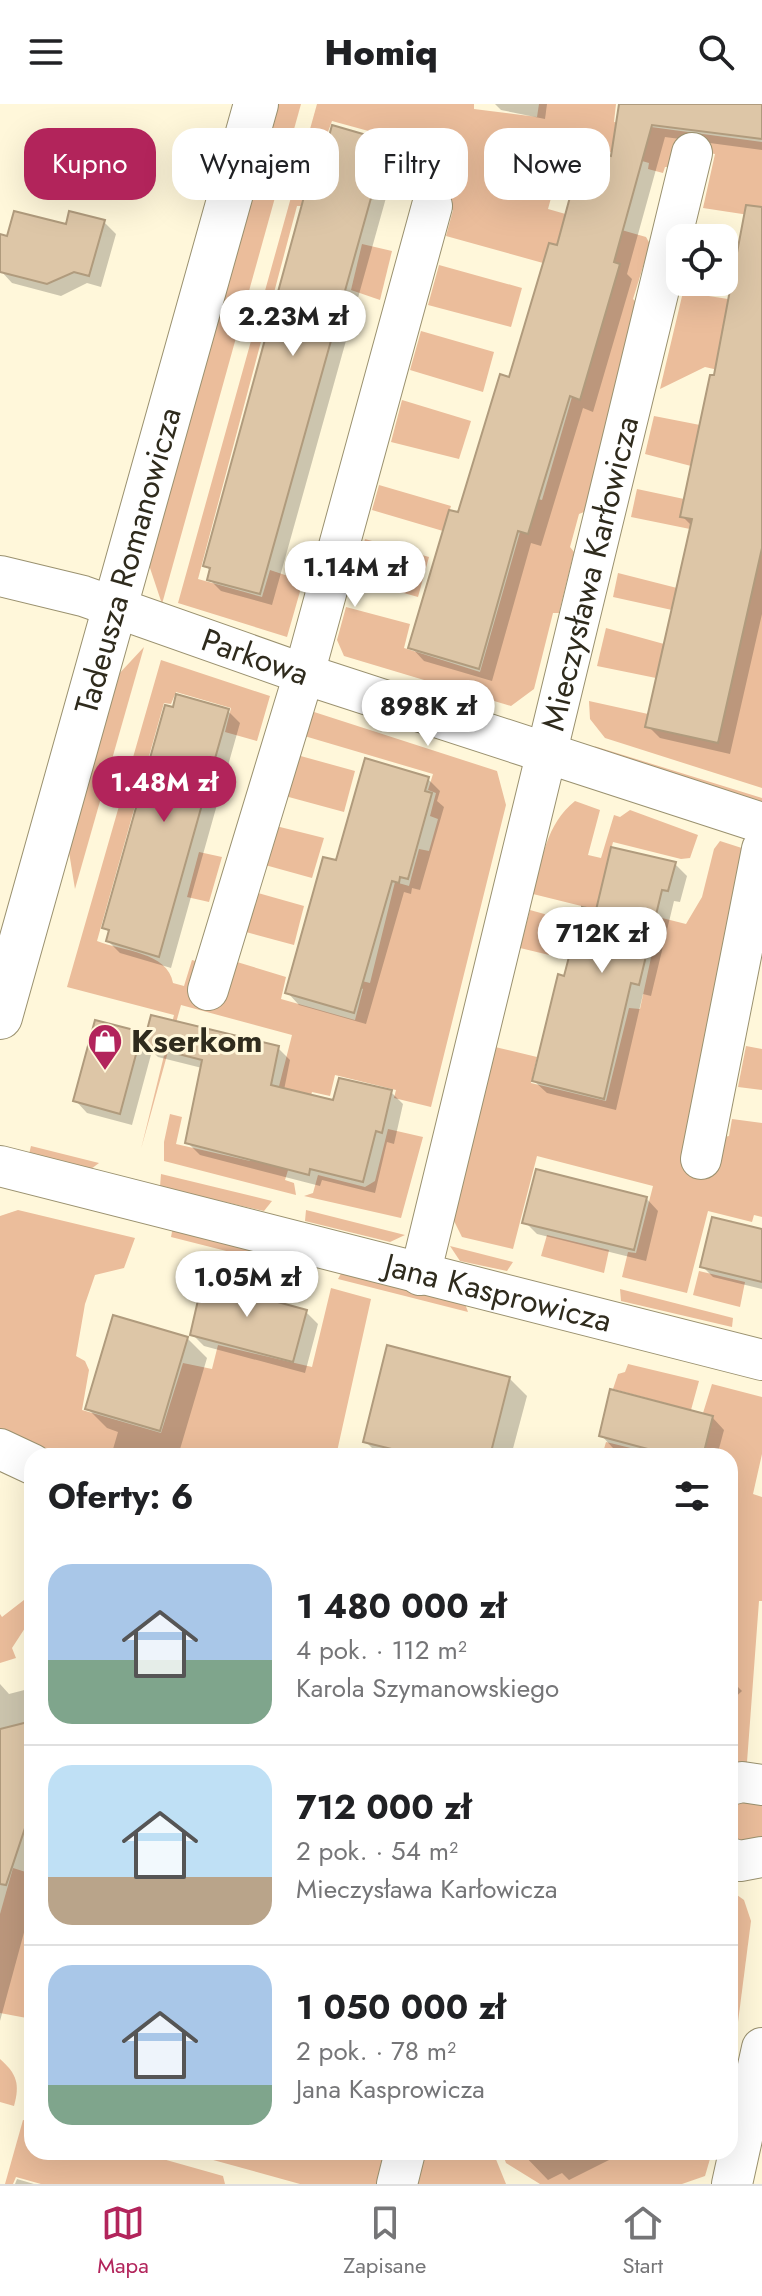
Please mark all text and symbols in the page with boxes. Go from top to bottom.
text: Homiq [324,26,438,78]
icon: menu [24,30,68,74]
icon: search [694,30,738,74]
chip: Kupno [24,128,156,200]
chip: Wynajem [172,128,339,200]
chip: Filtry [355,128,468,200]
chip: Nowe [484,128,610,200]
map controls [666,224,738,296]
button: locate [666,224,738,296]
pin: 2.23M zł [210,290,376,358]
text: 2.23M zł [238,297,348,335]
street label: Tadeusza Romanowicza [63,402,193,719]
street label: Mieczysława Karłowicza [530,411,650,735]
pin: 1.14M zł [272,541,438,609]
text: 1.14M zł [303,548,407,586]
street label: Parkowa [195,617,315,697]
pin: 898K zł [354,680,502,748]
text: 898K zł [380,687,476,725]
pin: 1.48M zł [81,756,247,824]
text: 1.48M zł [110,763,218,801]
pin: 712K zł [528,907,676,975]
text: 712K zł [556,914,648,952]
place label: Kserkom [131,1018,263,1064]
shop icon: Kserkom [86,1022,124,1072]
street label: Jana Kasprowicza [376,1241,616,1344]
pin: 1.05M zł [164,1251,330,1319]
text: 1.05M zł [193,1258,301,1296]
text: Oferty: 6 [48,1472,194,1521]
icon: filters [670,1474,714,1518]
text: 1 480 000 zł [296,1582,506,1631]
icon: home [112,1596,208,1692]
text: 4 pok. · 112 m² [296,1631,467,1669]
text: Karola Szymanowskiego [296,1669,559,1707]
text: 712 000 zł [296,1783,471,1832]
icon: home [112,1797,208,1893]
text: 2 pok. · 54 m² [296,1832,458,1870]
text: Mieczysława Karłowicza [296,1870,557,1908]
text: 1 050 000 zł [296,1983,505,2032]
icon: home [112,1997,208,2093]
text: 2 pok. · 78 m² [296,2032,456,2070]
text: Jana Kasprowicza [296,2070,485,2108]
tab: Mapa [97,2201,149,2281]
tab: Zapisane [343,2201,426,2281]
tab: Start [621,2201,665,2281]

